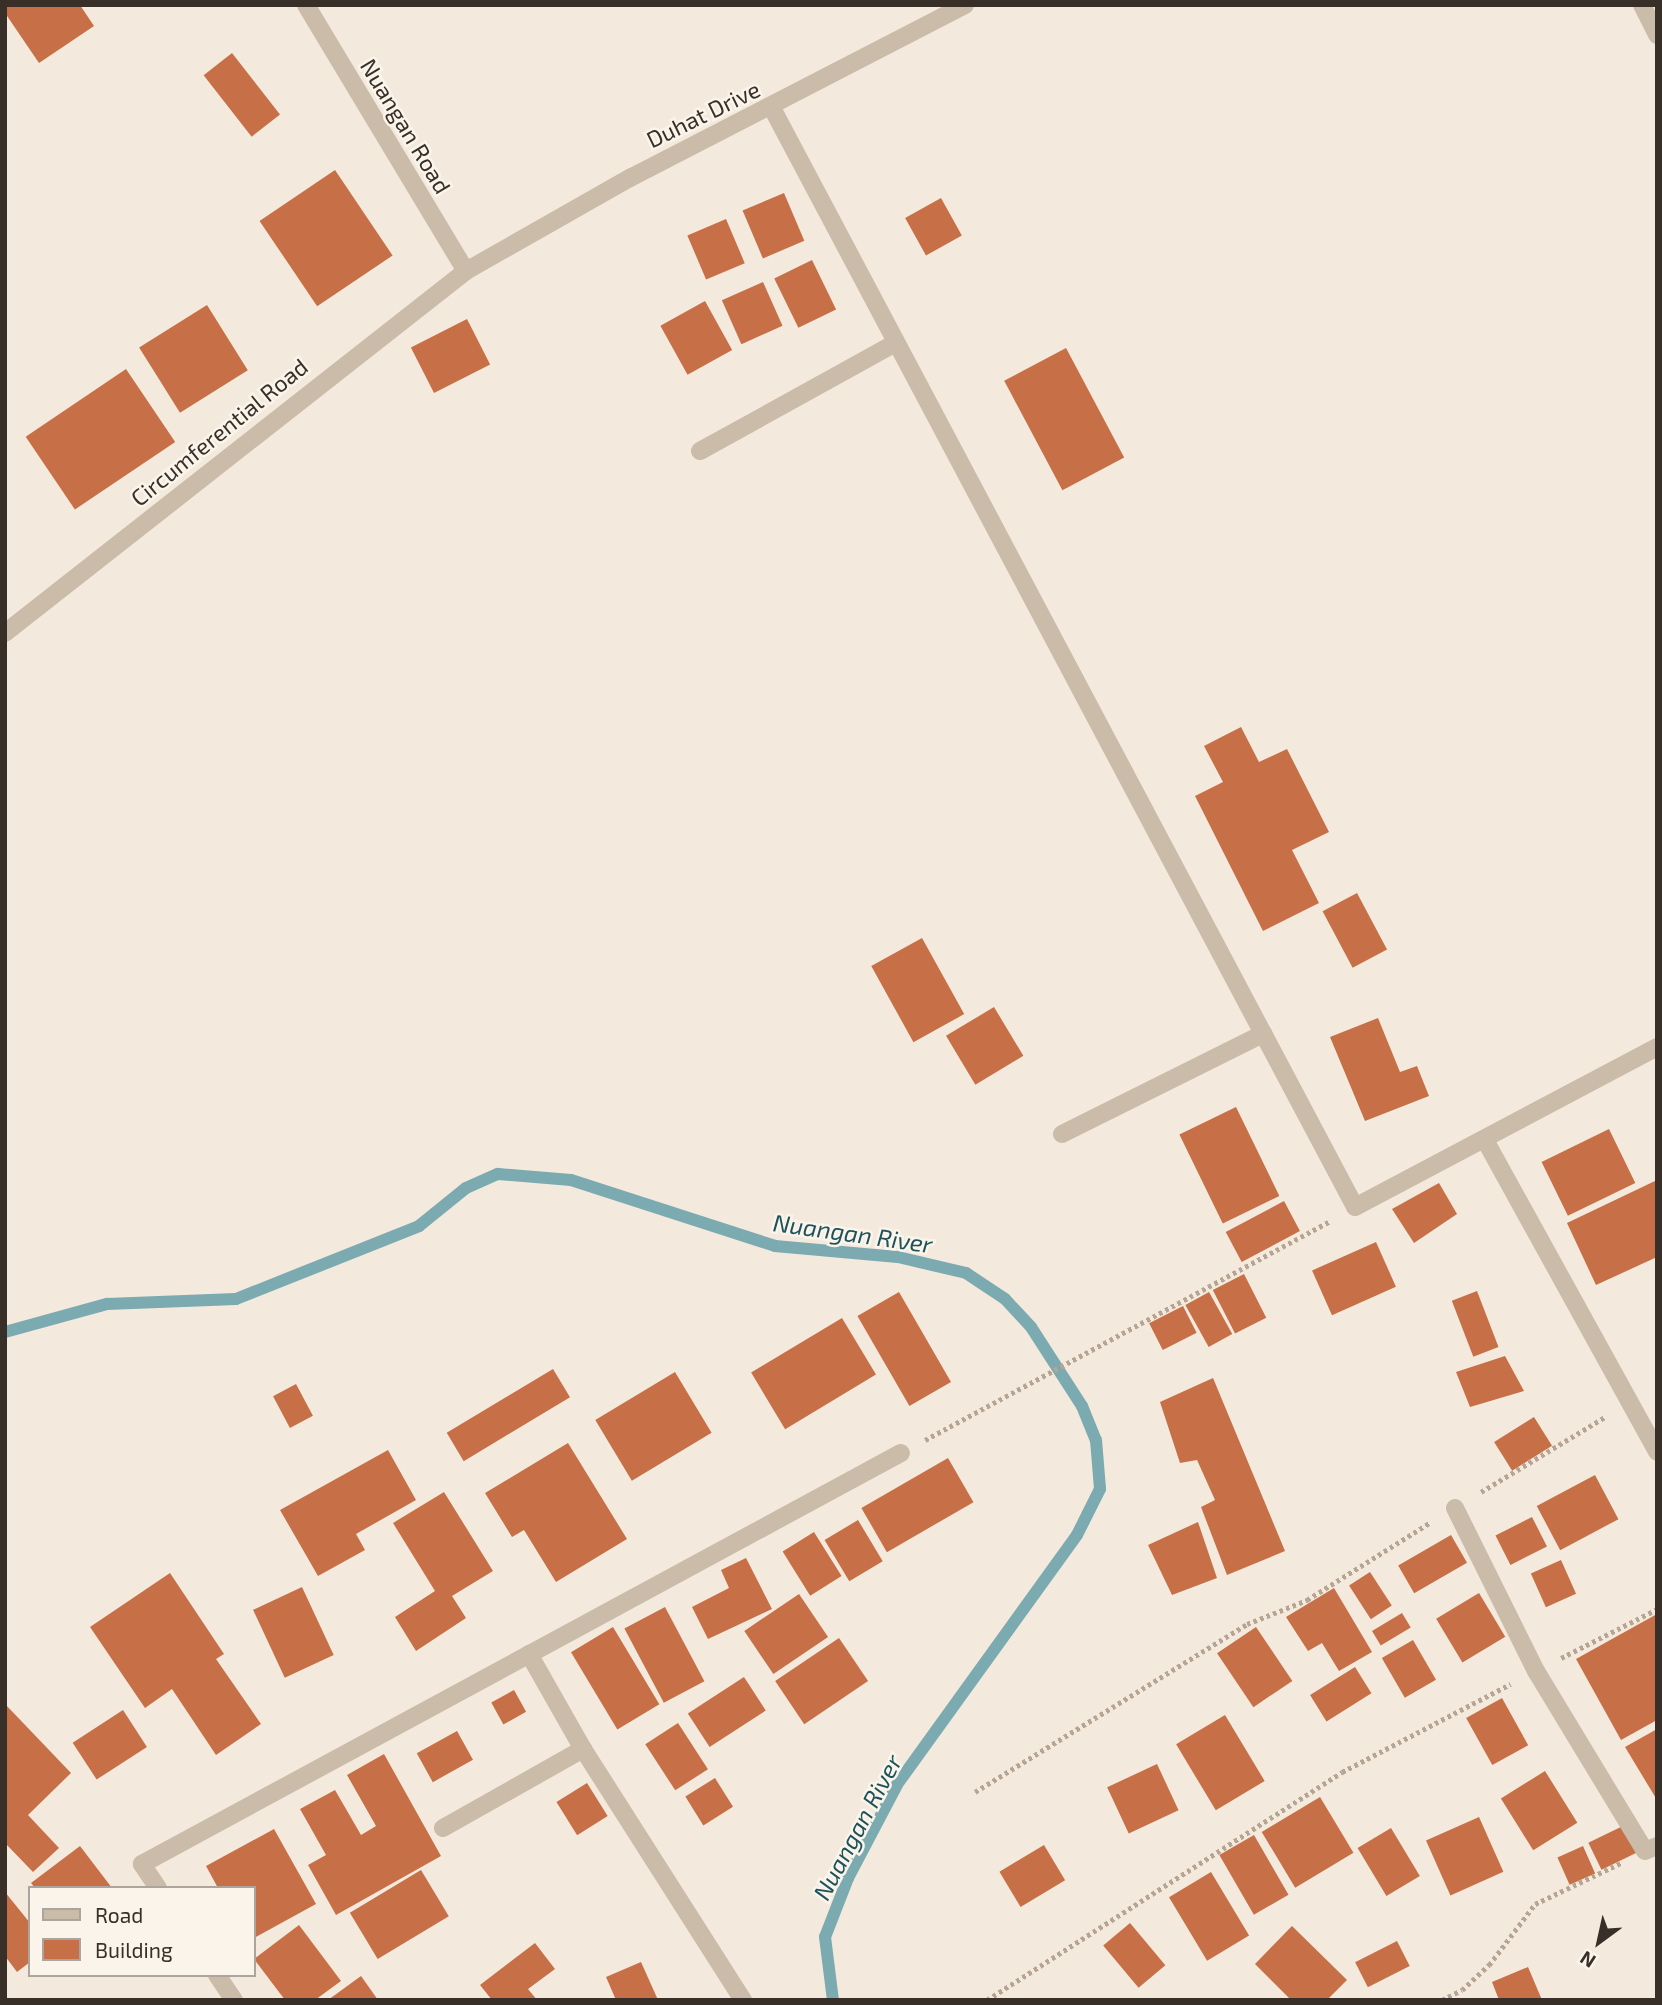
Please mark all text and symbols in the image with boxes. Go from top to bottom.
street label: Nuangan Road [355,54,457,198]
street label: Duhat Drive [642,75,764,153]
street label: Circumferential Road [125,352,313,512]
water label: Nuangan River [771,1208,935,1258]
water label: Nuangan River [807,1749,907,1905]
legend [28,1886,256,1977]
text: Road [95,1902,143,1927]
north arrow [1564,1907,1634,1977]
text: Building [95,1937,173,1962]
text: N [1575,1947,1599,1973]

